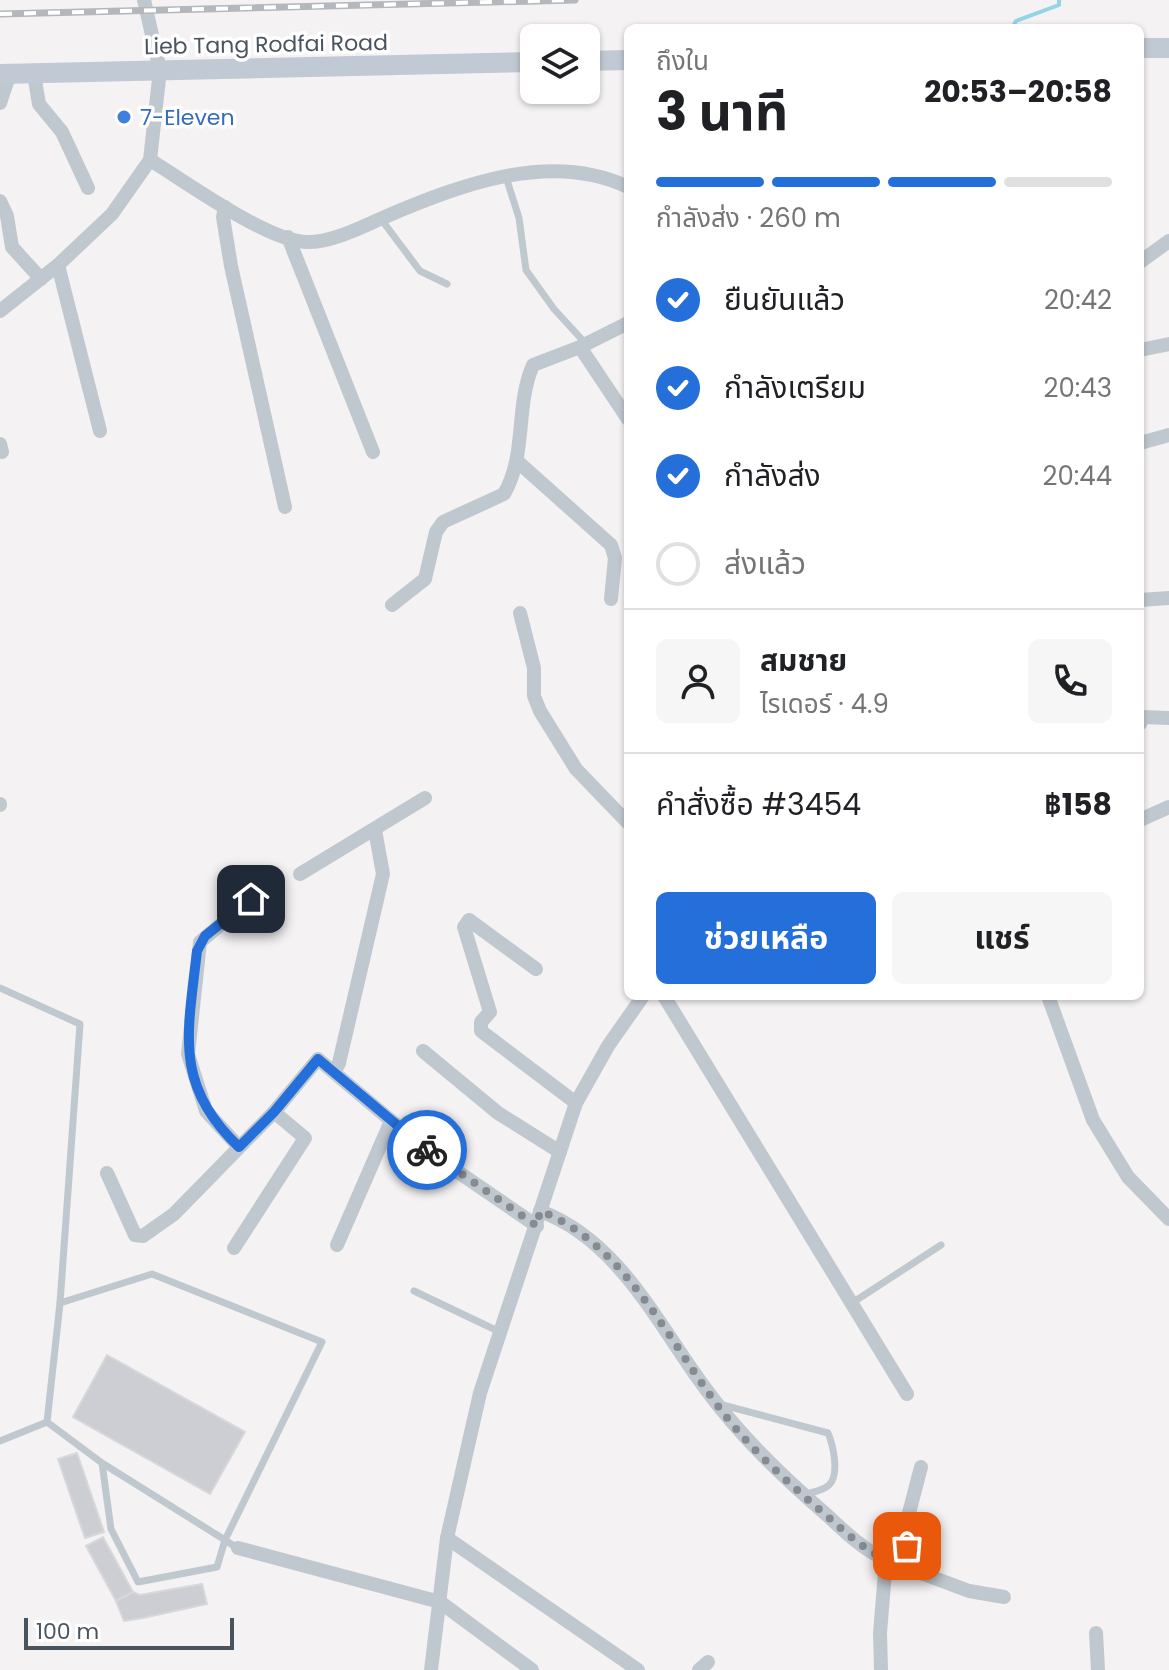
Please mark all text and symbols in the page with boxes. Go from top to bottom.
map controls [520,24,600,104]
button: layers [520,24,600,104]
street label: Lieb Tang Rodfai Road [144,27,388,62]
text: ถึงใน [656,43,709,79]
text: 20:53–20:58 [924,70,1112,113]
text: 3 นาที [656,75,788,148]
place label: 7-Eleven [140,102,235,133]
marker: 7-Eleven [115,108,133,126]
text: กำลังส่ง · 260 m [656,200,841,236]
icon: check [656,278,700,322]
text: ยืนยันแล้ว [724,278,845,321]
text: 20:42 [1044,282,1112,318]
icon: check [656,366,700,410]
text: กำลังเตรียม [724,366,866,409]
text: 20:43 [1044,370,1112,406]
icon: check [656,454,700,498]
text: กำลังส่ง [724,454,821,497]
text: 20:44 [1042,458,1112,494]
text: ส่งแล้ว [724,542,806,585]
button: person [656,639,740,723]
text: สมชาย [760,639,847,682]
button: phone [1028,639,1112,723]
text: ไรเดอร์ · 4.9 [760,686,889,722]
text: คำสั่งซื้อ #3454 [656,783,861,826]
text: ฿158 [1044,783,1112,826]
pin [217,865,285,933]
icon: home [229,877,273,921]
button: ช่วยเหลือ [656,892,876,984]
button: แชร์ [892,892,1112,984]
courier [387,1110,467,1190]
icon: bike [405,1128,449,1172]
pin [873,1512,941,1580]
icon: bag [885,1524,929,1568]
scale bar [24,1614,234,1650]
text: 100 m [36,1616,99,1647]

